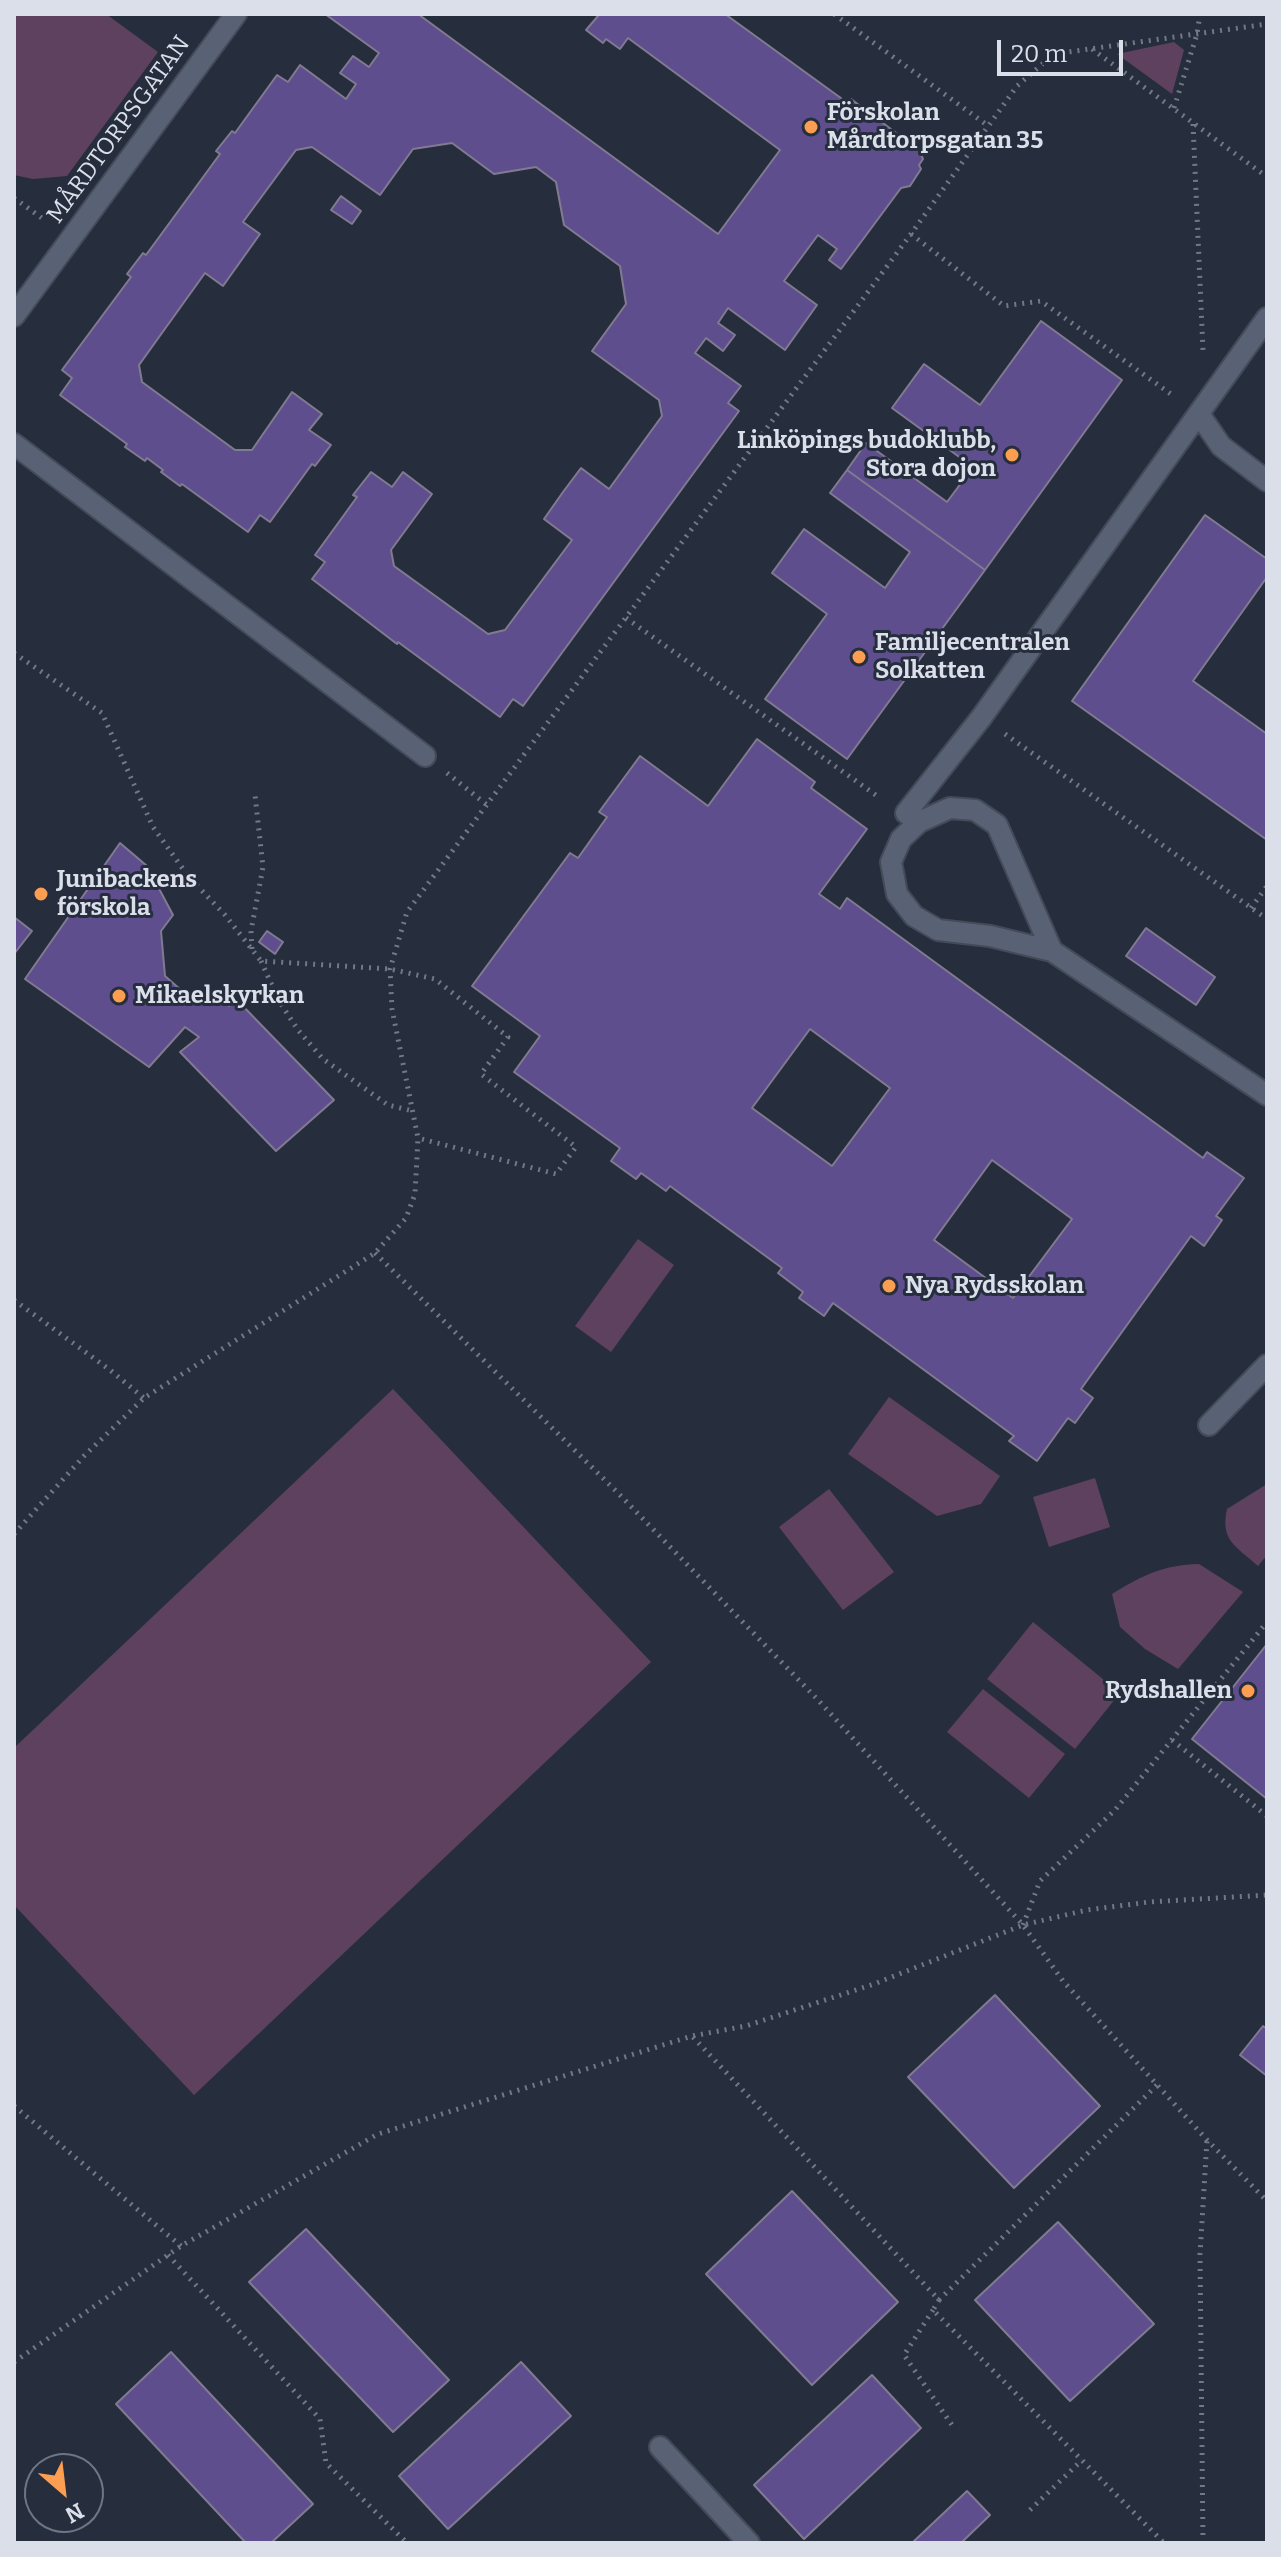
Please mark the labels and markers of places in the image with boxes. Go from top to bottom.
place label: Förskolan Mårdtorpsgatan 35 [827,99,1043,155]
marker: Förskolan Mårdtorpsgatan 35 [802,118,820,136]
place label: Linköpings budoklubb, Stora dojon [737,427,996,483]
marker: Linköpings budoklubb, Stora dojon [1003,446,1021,464]
place label: Familjecentralen Solkatten [875,629,1070,685]
marker: Familjecentralen Solkatten [850,648,868,666]
place label: Junibackens förskola [57,866,197,922]
marker: Junibackens förskola [32,885,50,903]
place label: Mikaelskyrkan [135,982,304,1010]
marker: Mikaelskyrkan [110,987,128,1005]
place label: Nya Rydsskolan [905,1272,1084,1300]
marker: Nya Rydsskolan [880,1277,898,1295]
place label: Rydshallen [1105,1677,1232,1705]
marker: Rydshallen [1239,1682,1257,1700]

